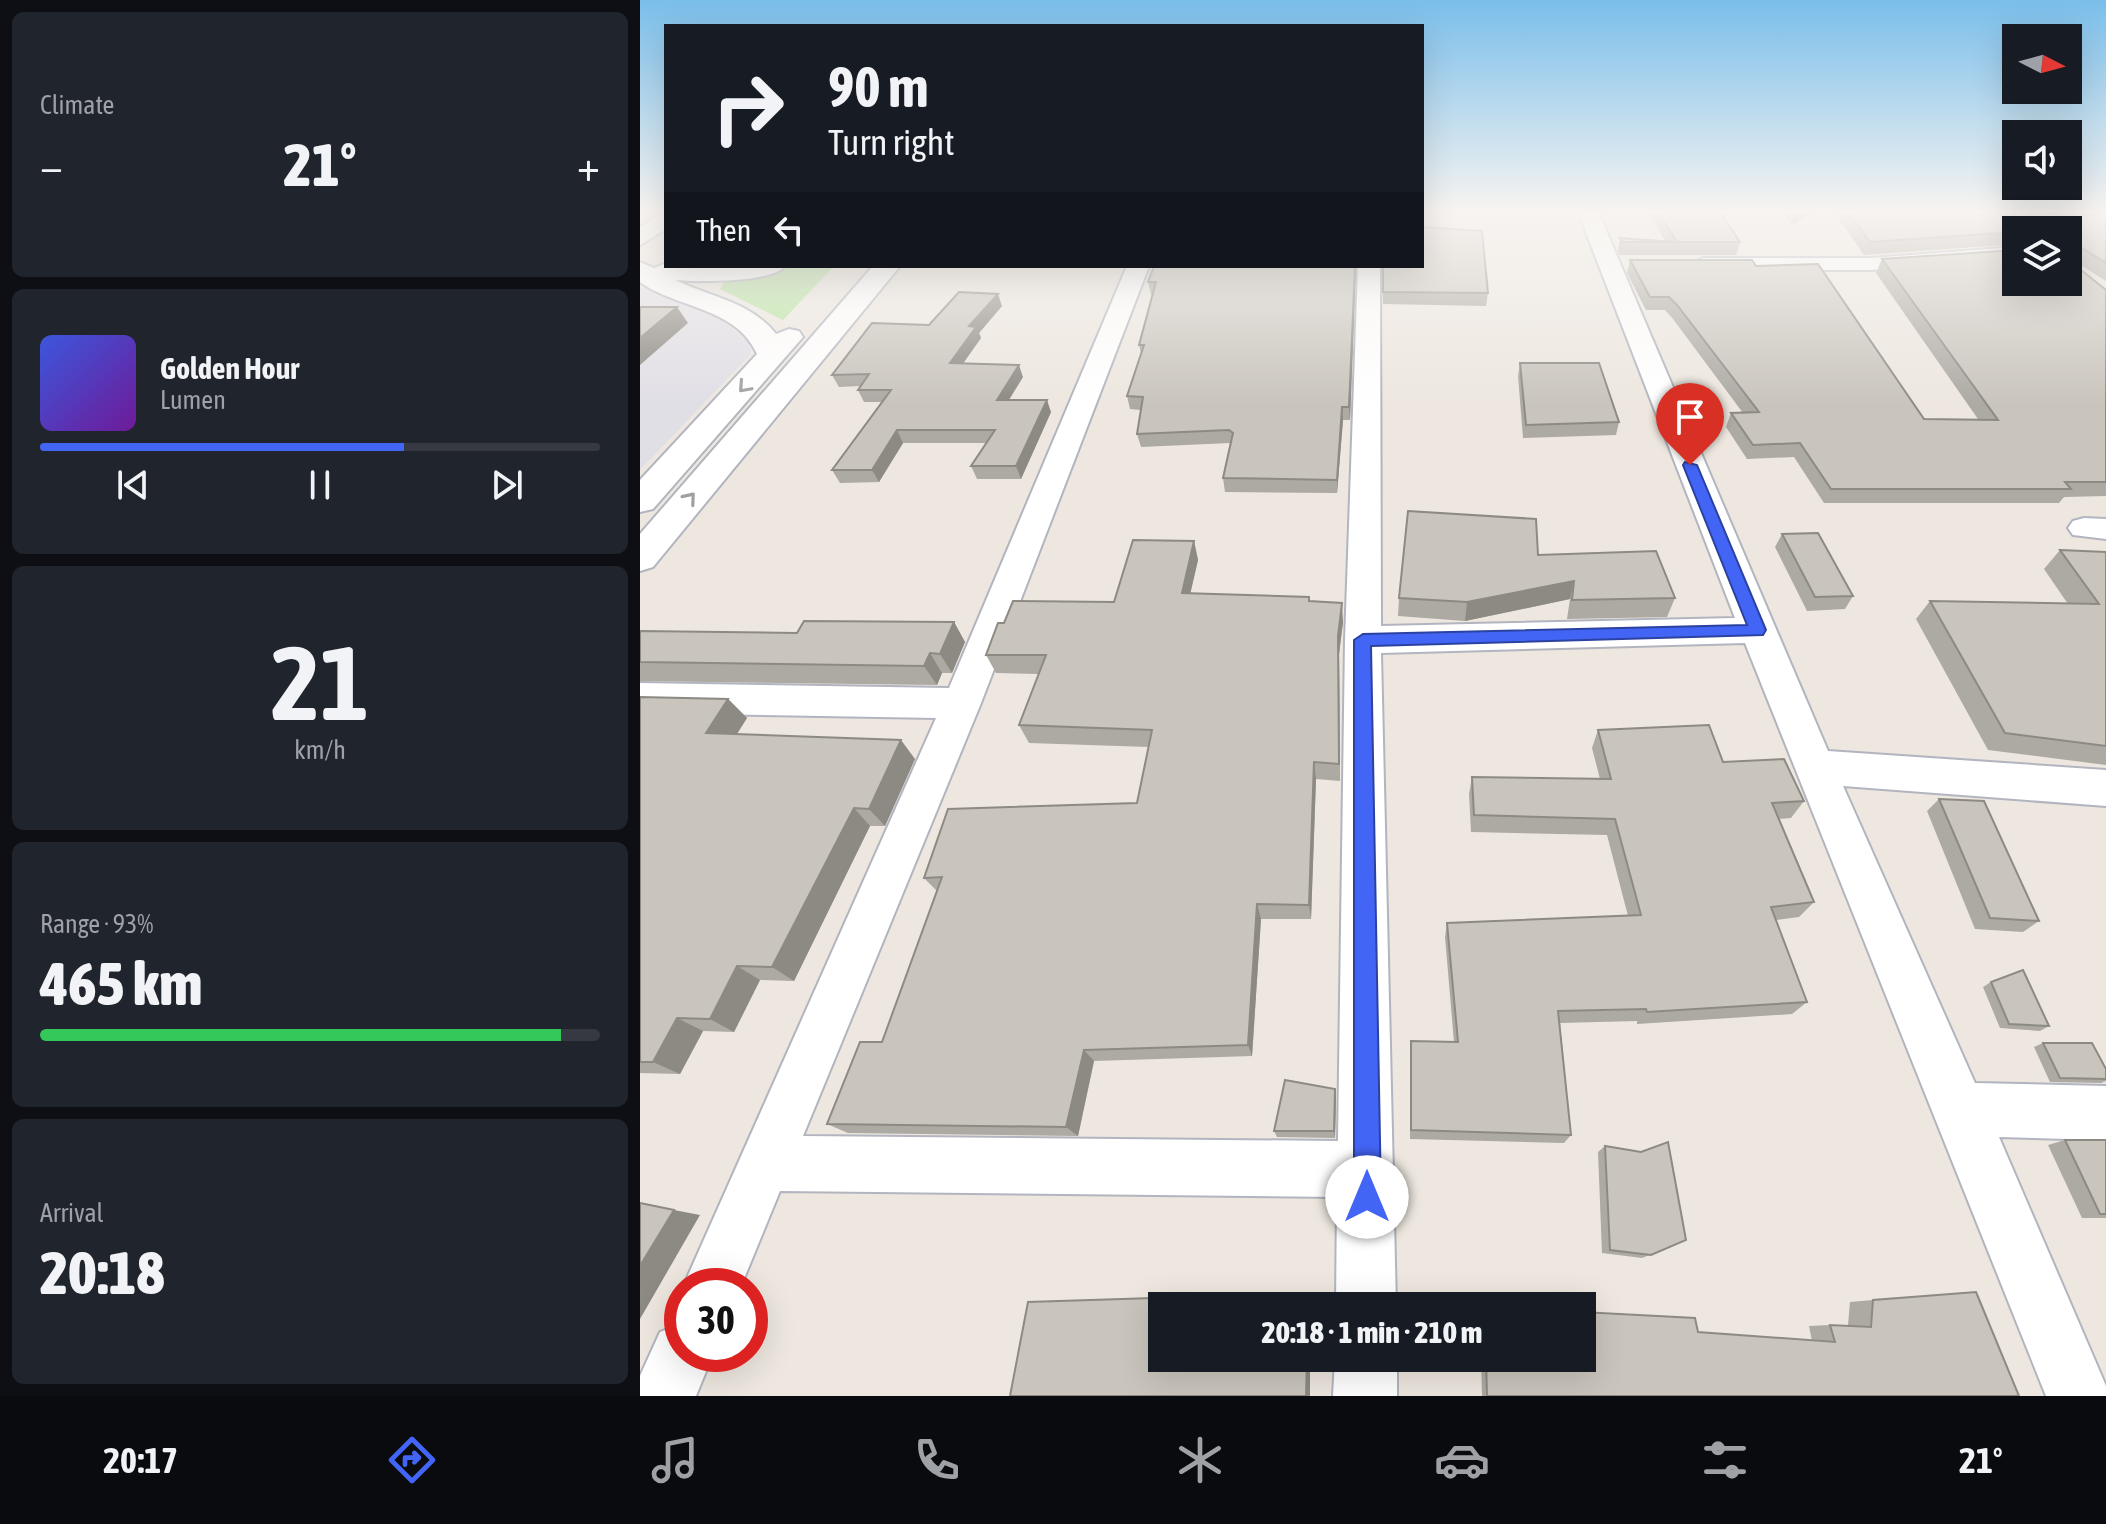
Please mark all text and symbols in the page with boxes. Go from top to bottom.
north arrow [2002,24,2082,104]
map controls [2002,24,2082,296]
text: 90 m [828,55,929,119]
icon: right [696,56,800,160]
text: Climate [40,90,114,120]
button: sound [2002,120,2082,200]
text: Turn right [828,121,955,163]
text: 21° [284,130,356,199]
text: − [40,140,63,190]
text: + [577,140,600,190]
icon: left [767,208,811,252]
text: Then [696,213,751,247]
button: layers [2002,216,2082,296]
text: Golden Hour [160,351,299,385]
one-way arrow [739,377,753,392]
pin [1656,383,1724,465]
text: Lumen [160,385,226,415]
icon: arrive [1668,395,1712,439]
icon: previous [111,463,155,507]
icon: pause [298,463,342,507]
icon: next [485,463,529,507]
one-way arrow [680,493,695,508]
text: 21 [271,623,369,742]
text: km/h [294,735,346,765]
text: Range · 93% [40,909,153,939]
text: 465 km [40,949,202,1018]
position arrow [1325,1155,1409,1239]
text: Arrival [40,1198,104,1228]
text: 20:18 [40,1238,165,1307]
speed limit sign: 30 [664,1268,768,1372]
text: 20:18 · 1 min · 210 m [1262,1315,1482,1349]
icon: directions [384,1432,440,1488]
icon: music [647,1432,703,1488]
icon: phone [909,1432,965,1488]
icon: climate [1172,1432,1228,1488]
icon: car [1434,1432,1490,1488]
icon: filters [1697,1432,1753,1488]
text: 20:17 [103,1439,178,1481]
text: 21° [1959,1439,2003,1481]

